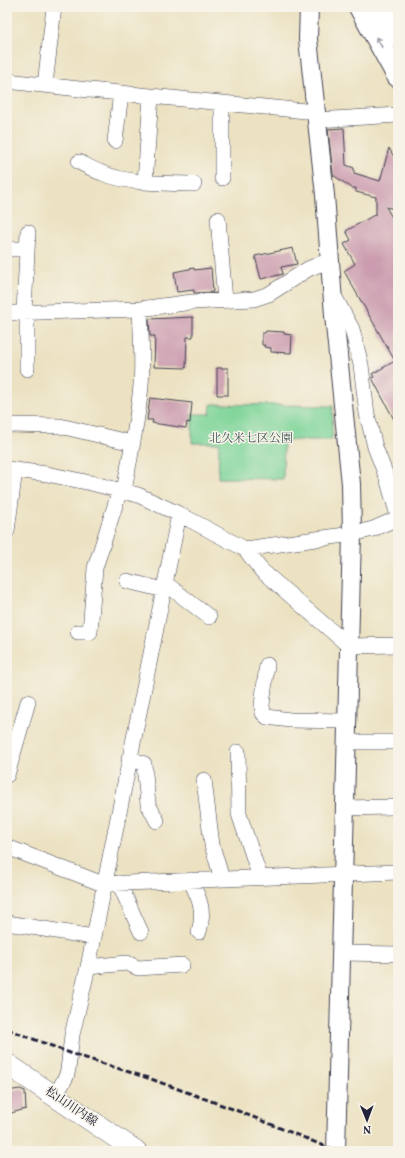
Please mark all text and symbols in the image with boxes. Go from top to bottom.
one-way arrow [375,36,382,48]
park label: 北久米七区公園 [209,431,293,447]
street label: 松山川内線 [42,1084,100,1130]
north arrow [347,1100,387,1140]
text: N [363,1121,371,1136]

